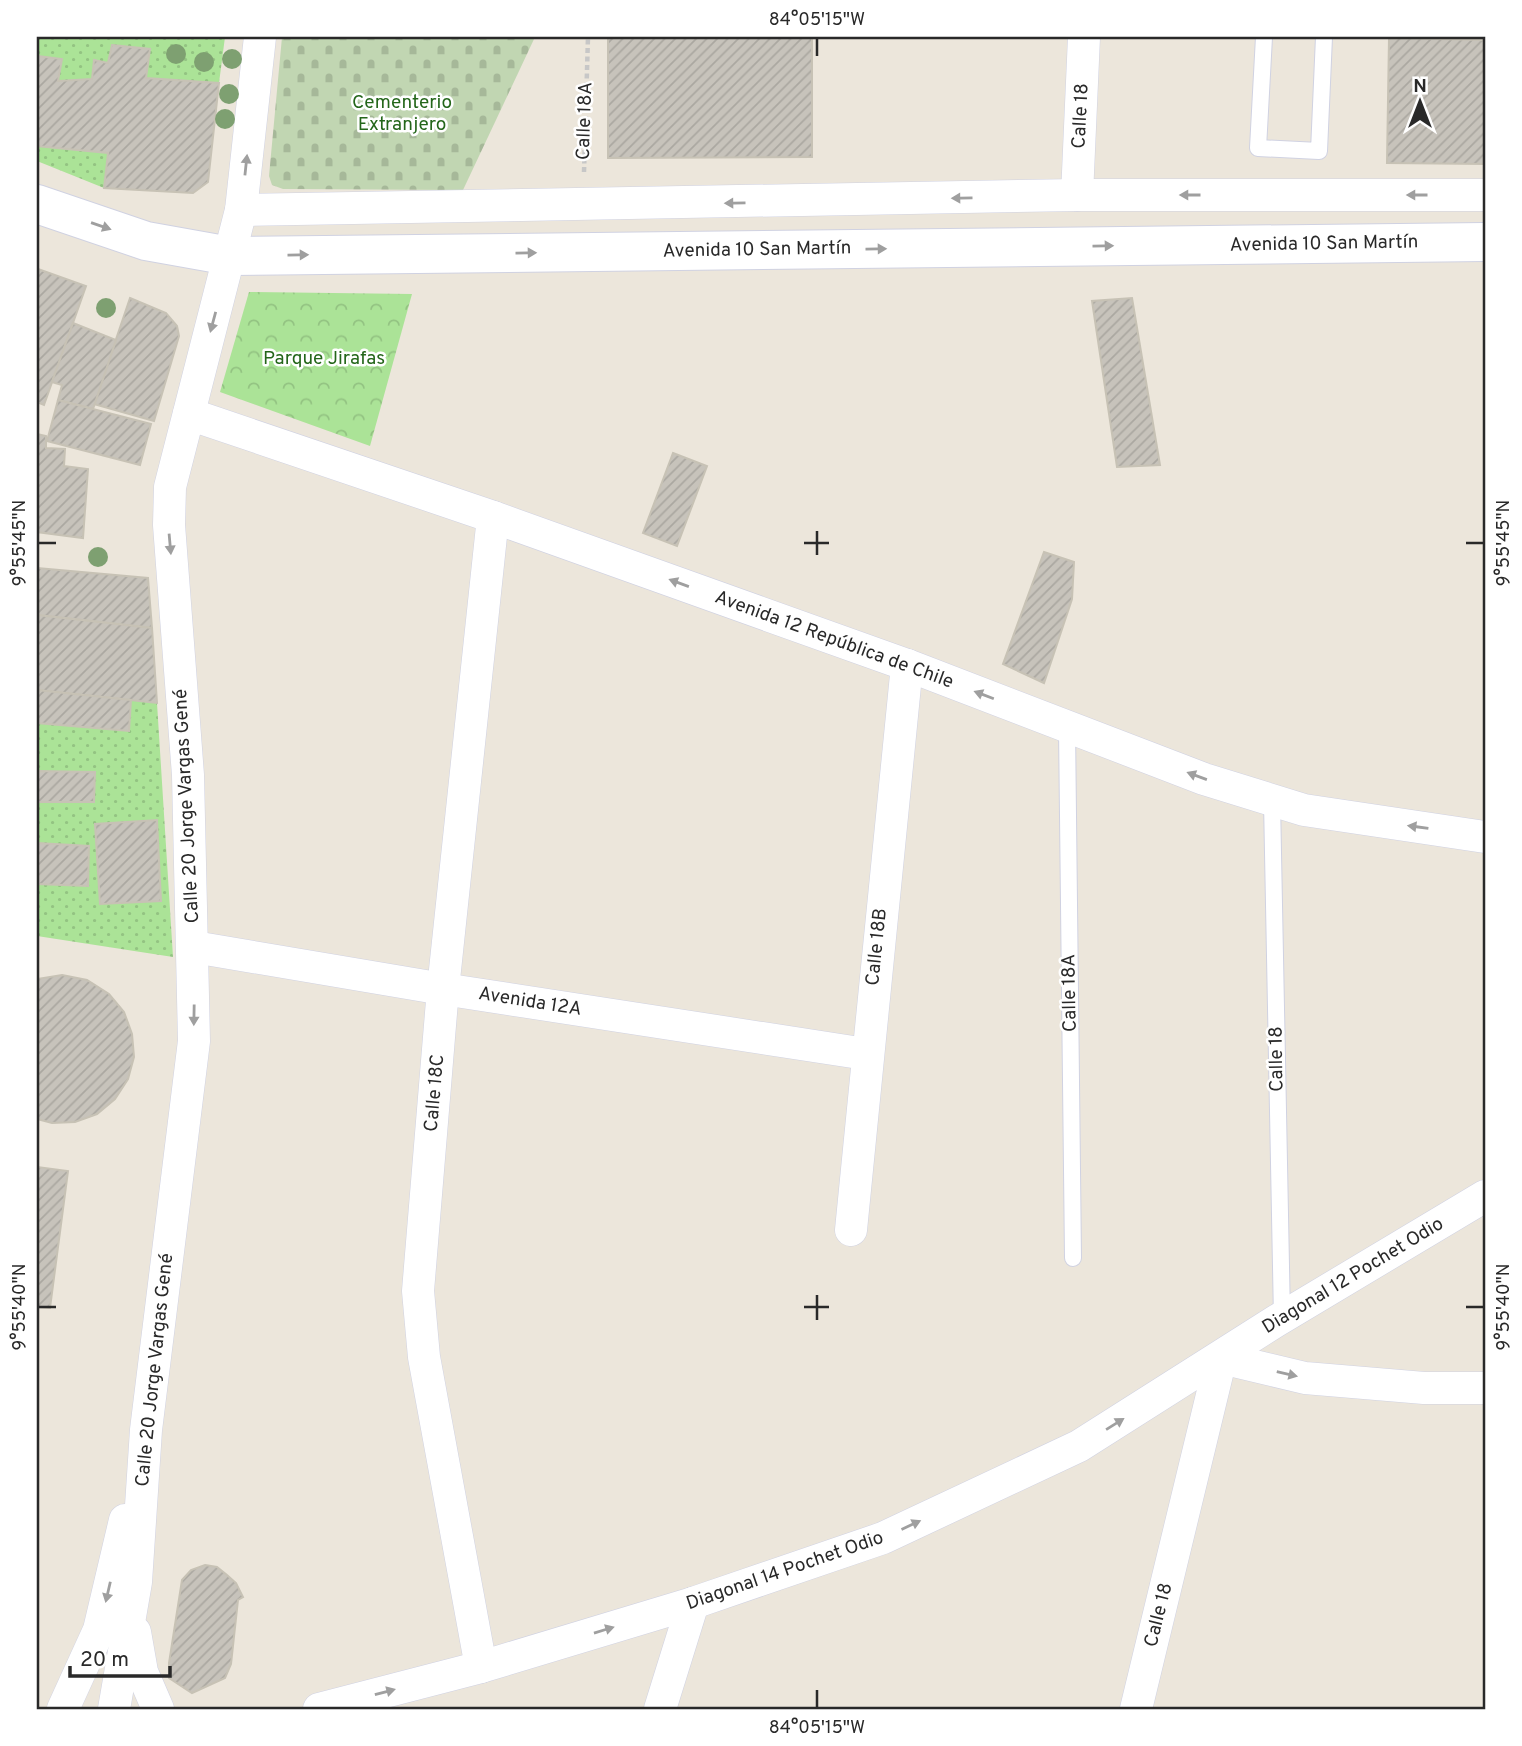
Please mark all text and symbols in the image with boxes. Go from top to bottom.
text: 84°05'15"W [769,9,865,32]
north arrow [1386,66,1456,136]
text: N [1413,75,1427,99]
street label: Calle 18A [572,81,598,161]
street label: Calle 18 [1067,83,1095,149]
park label: Cementerio Extranjero [352,91,452,137]
one-way arrow [241,153,252,175]
one-way arrow [1178,189,1200,201]
one-way arrow [1406,189,1428,201]
one-way arrow [951,192,973,203]
one-way arrow [723,197,745,208]
one-way arrow [91,221,112,232]
street label: Avenida 10 San Martín [1230,230,1418,258]
street label: Avenida 10 San Martín [663,236,851,264]
one-way arrow [1093,241,1115,252]
one-way arrow [865,243,887,255]
one-way arrow [515,247,537,259]
one-way arrow [288,249,310,261]
one-way arrow [207,311,218,333]
park label: Parque Jirafas [263,347,385,371]
text: 9°55'45"N [9,500,32,586]
text: 9°55'45"N [1493,500,1516,586]
one-way arrow [165,533,176,555]
one-way arrow [668,577,689,588]
street label: Avenida 12 República de Chile [711,586,957,694]
street label: Calle 20 Jorge Vargas Gené [169,688,205,924]
one-way arrow [974,689,995,700]
one-way arrow [1186,770,1207,781]
one-way arrow [1407,821,1429,832]
street label: Calle 18B [861,907,893,987]
street label: Calle 18A [1057,954,1083,1032]
street label: Avenida 12A [477,982,583,1022]
one-way arrow [189,1004,200,1026]
street label: Calle 18 [1264,1026,1290,1092]
street label: Calle 18C [420,1053,450,1133]
street label: Diagonal 12 Pochet Odio [1258,1212,1448,1340]
street label: Calle 20 Jorge Vargas Gené [131,1252,179,1488]
text: 9°55'40"N [9,1263,32,1351]
text: 9°55'40"N [1493,1263,1516,1351]
one-way arrow [1276,1368,1298,1379]
one-way arrow [1105,1417,1124,1430]
one-way arrow [901,1519,922,1530]
street label: Diagonal 14 Pochet Odio [683,1526,887,1616]
street label: Calle 18 [1139,1580,1179,1650]
one-way arrow [102,1581,113,1603]
one-way arrow [593,1624,614,1634]
scale bar [70,1634,170,1678]
text: 20 m [80,1647,129,1674]
one-way arrow [374,1686,396,1697]
text: 84°05'15"W [769,1717,865,1740]

